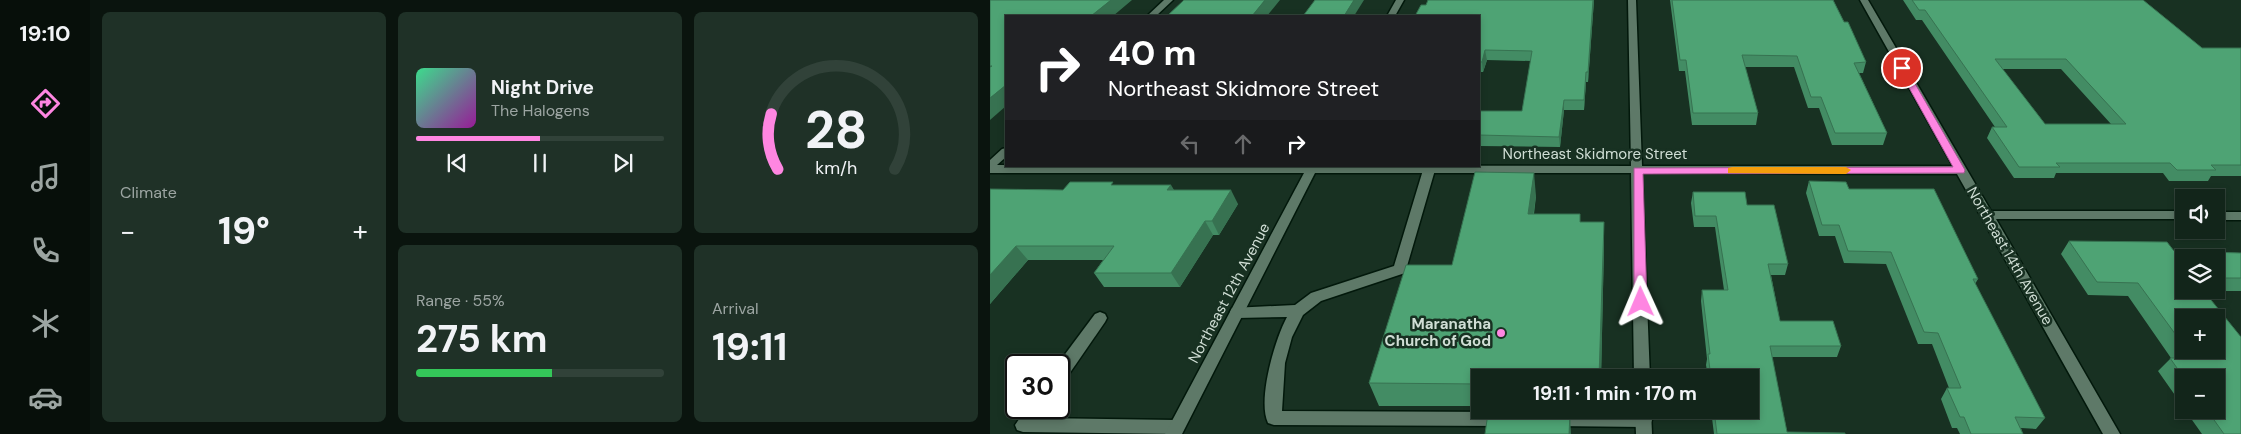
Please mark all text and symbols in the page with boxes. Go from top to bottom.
text: 19:10 [19,19,71,48]
text: 40 m [1108,30,1197,76]
icon: right [1025,35,1090,100]
pin [1881,47,1923,89]
icon: arrive [1888,54,1916,82]
text: Northeast Skidmore Street [1108,74,1379,103]
text: Night Drive [491,75,594,100]
icon: directions [28,86,63,121]
text: 28 [805,96,867,164]
text: The Halogens [491,100,590,121]
icon: left [1176,130,1204,158]
icon: ahead [1229,130,1257,158]
icon: right [1282,130,1310,158]
street label: Northeast Skidmore Street [1503,144,1688,164]
icon: previous [443,149,471,177]
icon: pause [526,149,554,177]
icon: next [609,149,637,177]
text: km/h [815,156,857,180]
icon: music [28,160,63,195]
text: Climate [120,182,177,203]
street label: Northeast 14th Avenue [1962,183,2058,329]
map controls [2175,189,2225,419]
button: sound [2175,189,2225,239]
text: 19° [218,206,270,256]
text: − [120,213,135,250]
text: + [353,213,368,250]
street label: Northeast 12th Avenue [1184,219,1274,367]
icon: phone [28,233,63,268]
button: layers [2175,249,2225,299]
position arrow [1614,275,1666,327]
text: Range · 55% [416,290,505,311]
text: Arrival [712,298,759,319]
icon: climate [28,306,63,341]
button: + [2175,309,2225,359]
text: 275 km [416,314,547,364]
place label: Maranatha Church of God [1385,314,1491,351]
text: 19:11 [712,322,787,372]
marker: Maranatha Church of God [1495,327,1507,339]
speed limit sign: 30 [1005,354,1070,419]
button: − [2175,369,2225,419]
icon: car [28,380,63,415]
text: 19:11 · 1 min · 170 m [1533,381,1697,406]

